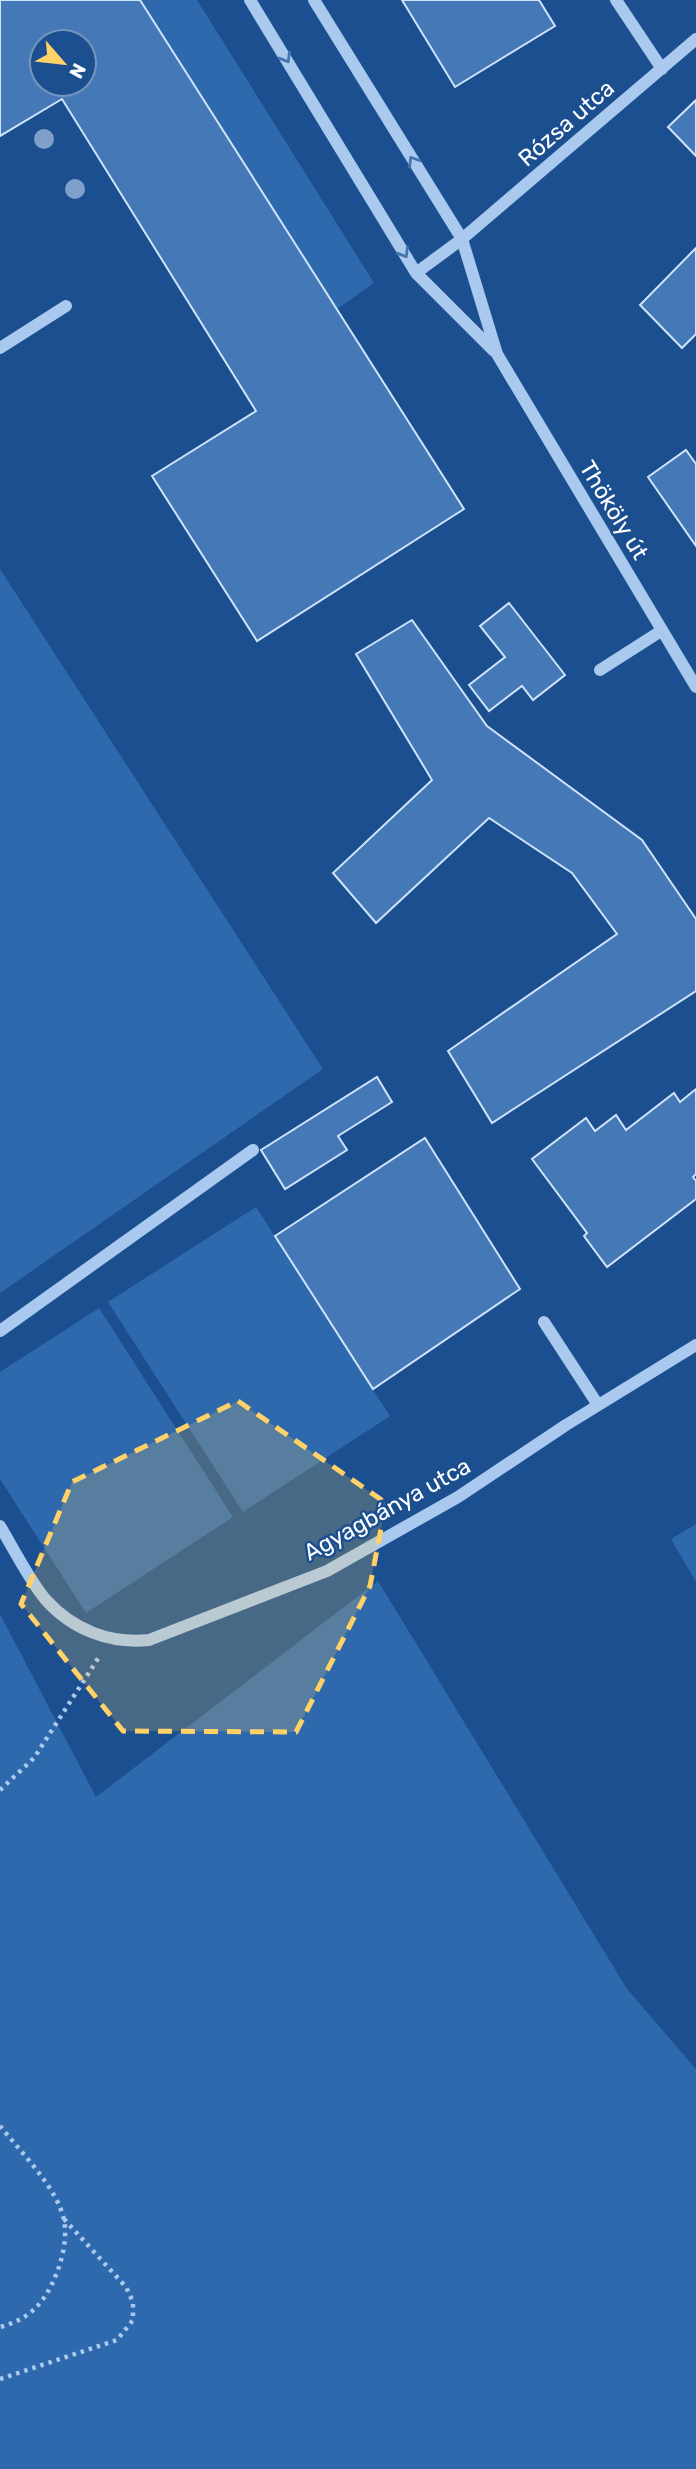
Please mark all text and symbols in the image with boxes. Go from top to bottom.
north arrow [28,28,98,98]
one-way arrow [277,51,290,64]
text: N [64,59,91,82]
street label: Rózsa utca [512,74,620,172]
one-way arrow [409,155,422,168]
one-way arrow [396,245,409,258]
street label: Thököly út [573,455,655,565]
street label: Agyagbánya utca [299,1452,475,1566]

